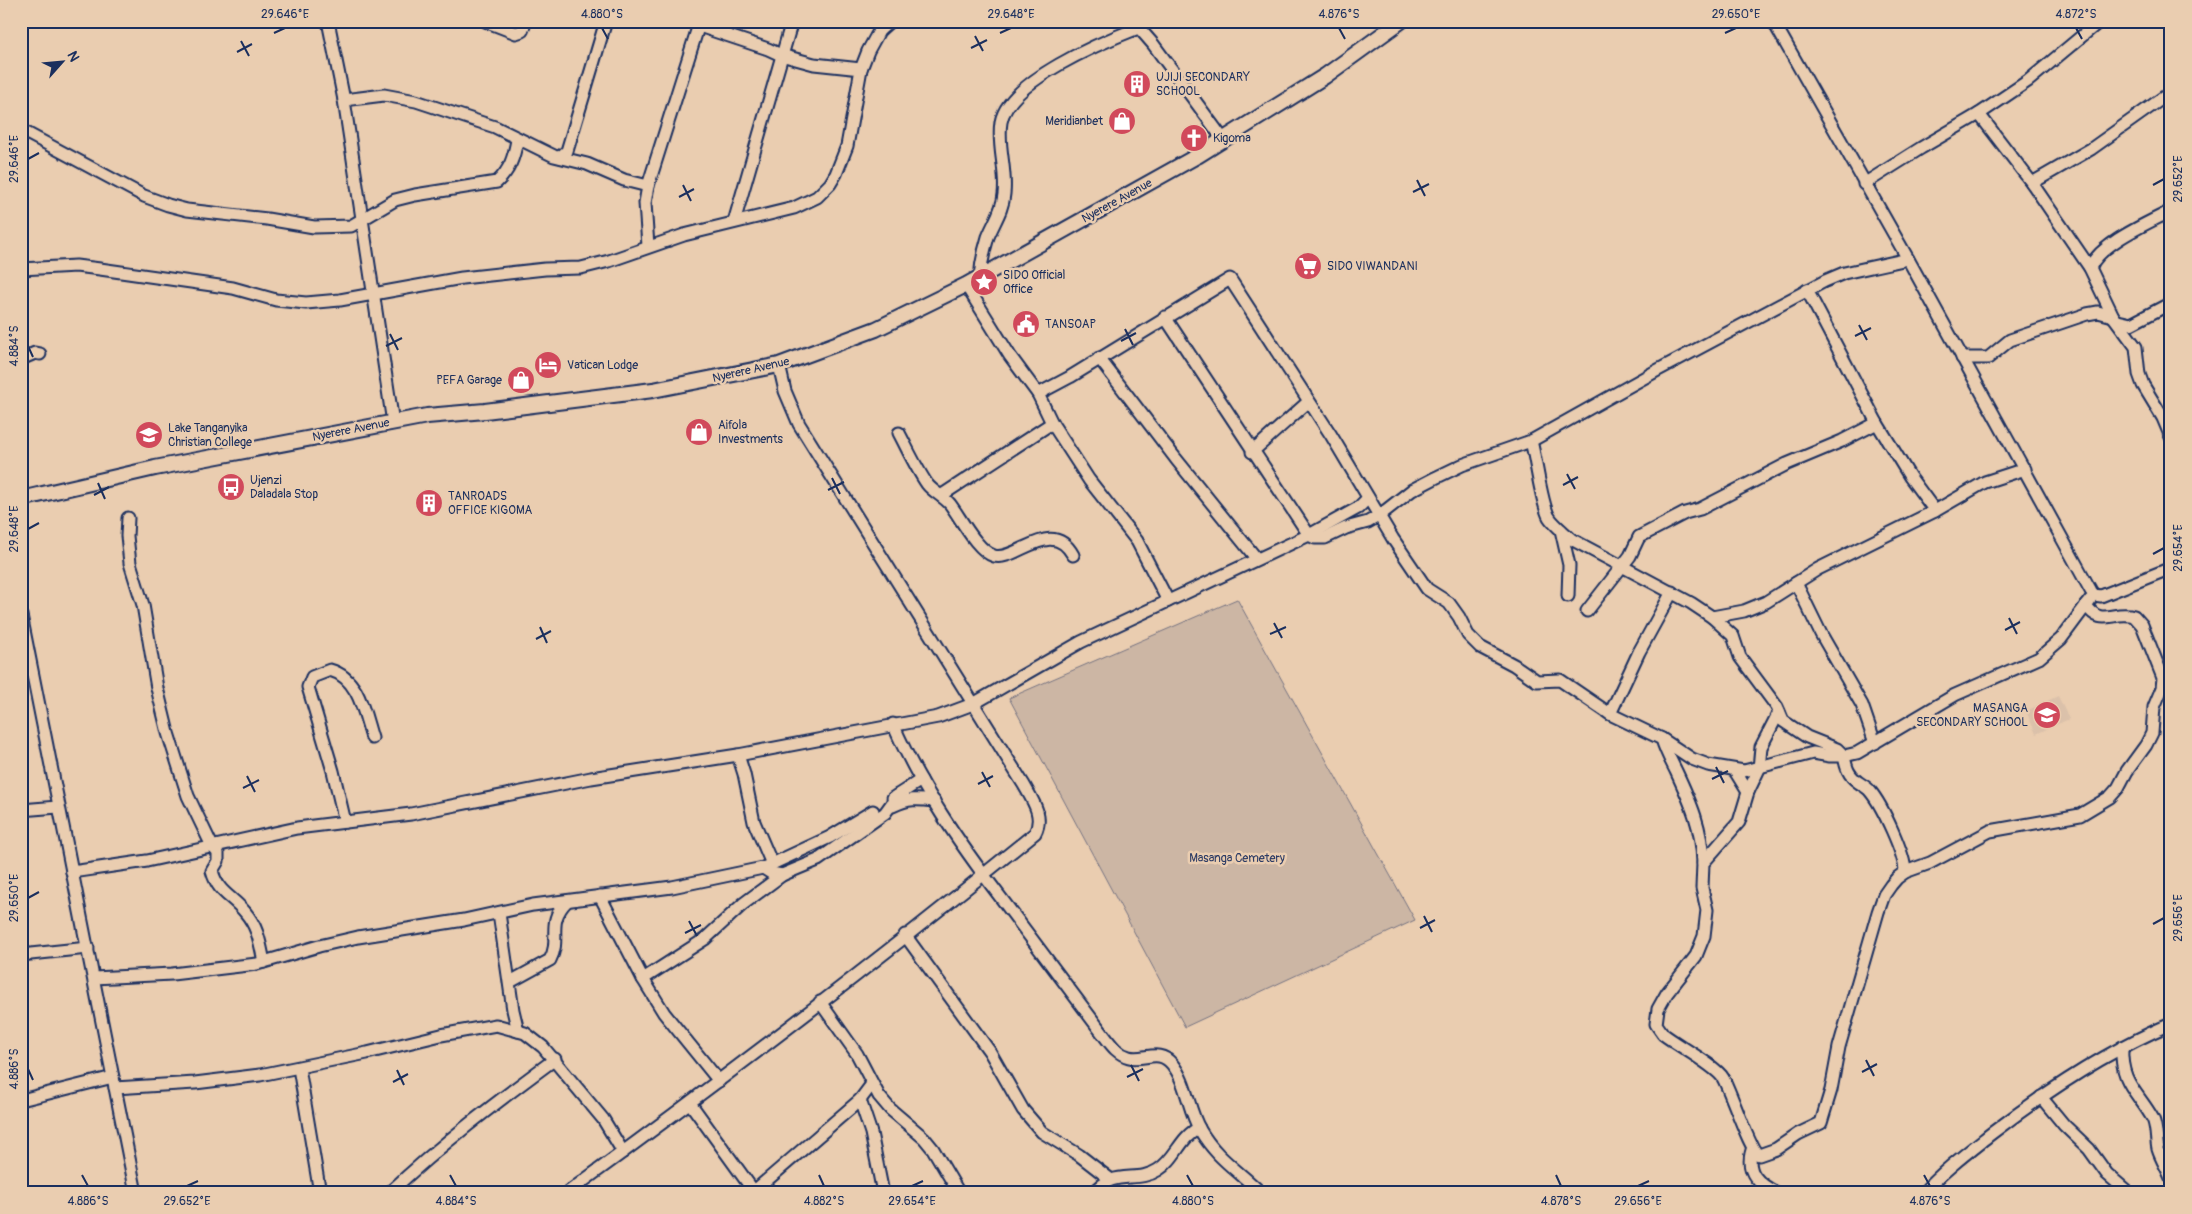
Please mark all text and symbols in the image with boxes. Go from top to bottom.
text: 29.646°E [261,7,309,22]
text: 4.880°S [581,7,623,22]
text: 29.648°E [987,7,1035,22]
text: 4.876°S [1318,7,1360,22]
text: 29.650°E [1712,7,1760,22]
text: 4.872°S [2056,7,2096,22]
north arrow [38,38,88,88]
text: N [63,48,83,64]
building icon: UJIJI SECONDARY SCHOOL [1122,69,1152,99]
place label: UJIJI SECONDARY SCHOOL [1156,70,1250,99]
shop icon: Meridianbet [1107,106,1137,136]
place label: Meridianbet [1045,114,1103,129]
church icon: Kigoma [1179,123,1209,153]
place label: Kigoma [1213,131,1251,146]
text: 29.646°E [7,135,22,183]
text: 29.652°E [2171,155,2186,203]
street label: Nyerere Avenue [1079,175,1155,227]
supermarket icon: SIDO VIWANDANI [1293,251,1323,281]
place label: SIDO VIWANDANI [1327,259,1418,274]
place icon: SIDO Official Office [969,267,999,297]
place label: SIDO Official Office [1003,268,1066,297]
public building icon: TANSOAP [1011,309,1041,339]
place label: TANSOAP [1045,317,1097,332]
text: 4.884°S [7,326,22,366]
hotel icon: Vatican Lodge [533,350,563,380]
street label: Nyerere Avenue [711,354,791,386]
place label: Vatican Lodge [567,358,638,373]
shop icon: PEFA Garage [506,365,536,395]
place label: PEFA Garage [436,373,502,388]
street label: Nyerere Avenue [311,415,391,445]
shop icon: Aifola Investments [684,417,714,447]
place label: Aifola Investments [718,418,784,447]
school or university icon: Lake Tanganyika Christian College [134,420,164,450]
place label: Lake Tanganyika Christian College [168,421,252,450]
bus stop icon: Ujenzi Daladala Stop [216,472,246,502]
place label: Ujenzi Daladala Stop [250,473,318,502]
building icon: TANROADS OFFICE KIGOMA [414,488,444,518]
place label: TANROADS OFFICE KIGOMA [448,489,533,518]
text: 29.648°E [7,505,22,553]
text: 29.654°E [2171,524,2186,572]
school or university icon: MASANGA SECONDARY SCHOOL [2032,700,2062,730]
place label: MASANGA SECONDARY SCHOOL [1916,701,2028,730]
park label: Masanga Cemetery [1189,851,1285,866]
text: 29.650°E [7,874,22,922]
text: 29.656°E [2171,894,2186,942]
text: 4.886°S [7,1049,22,1089]
text: 4.886°S [68,1194,108,1209]
text: 29.652°E [163,1194,211,1209]
text: 4.884°S [436,1194,476,1209]
text: 4.882°S [804,1194,844,1209]
text: 29.654°E [888,1194,936,1209]
text: 4.880°S [1172,1194,1214,1209]
text: 4.878°S [1541,1194,1581,1209]
text: 29.656°E [1614,1194,1662,1209]
text: 4.876°S [1909,1194,1951,1209]

